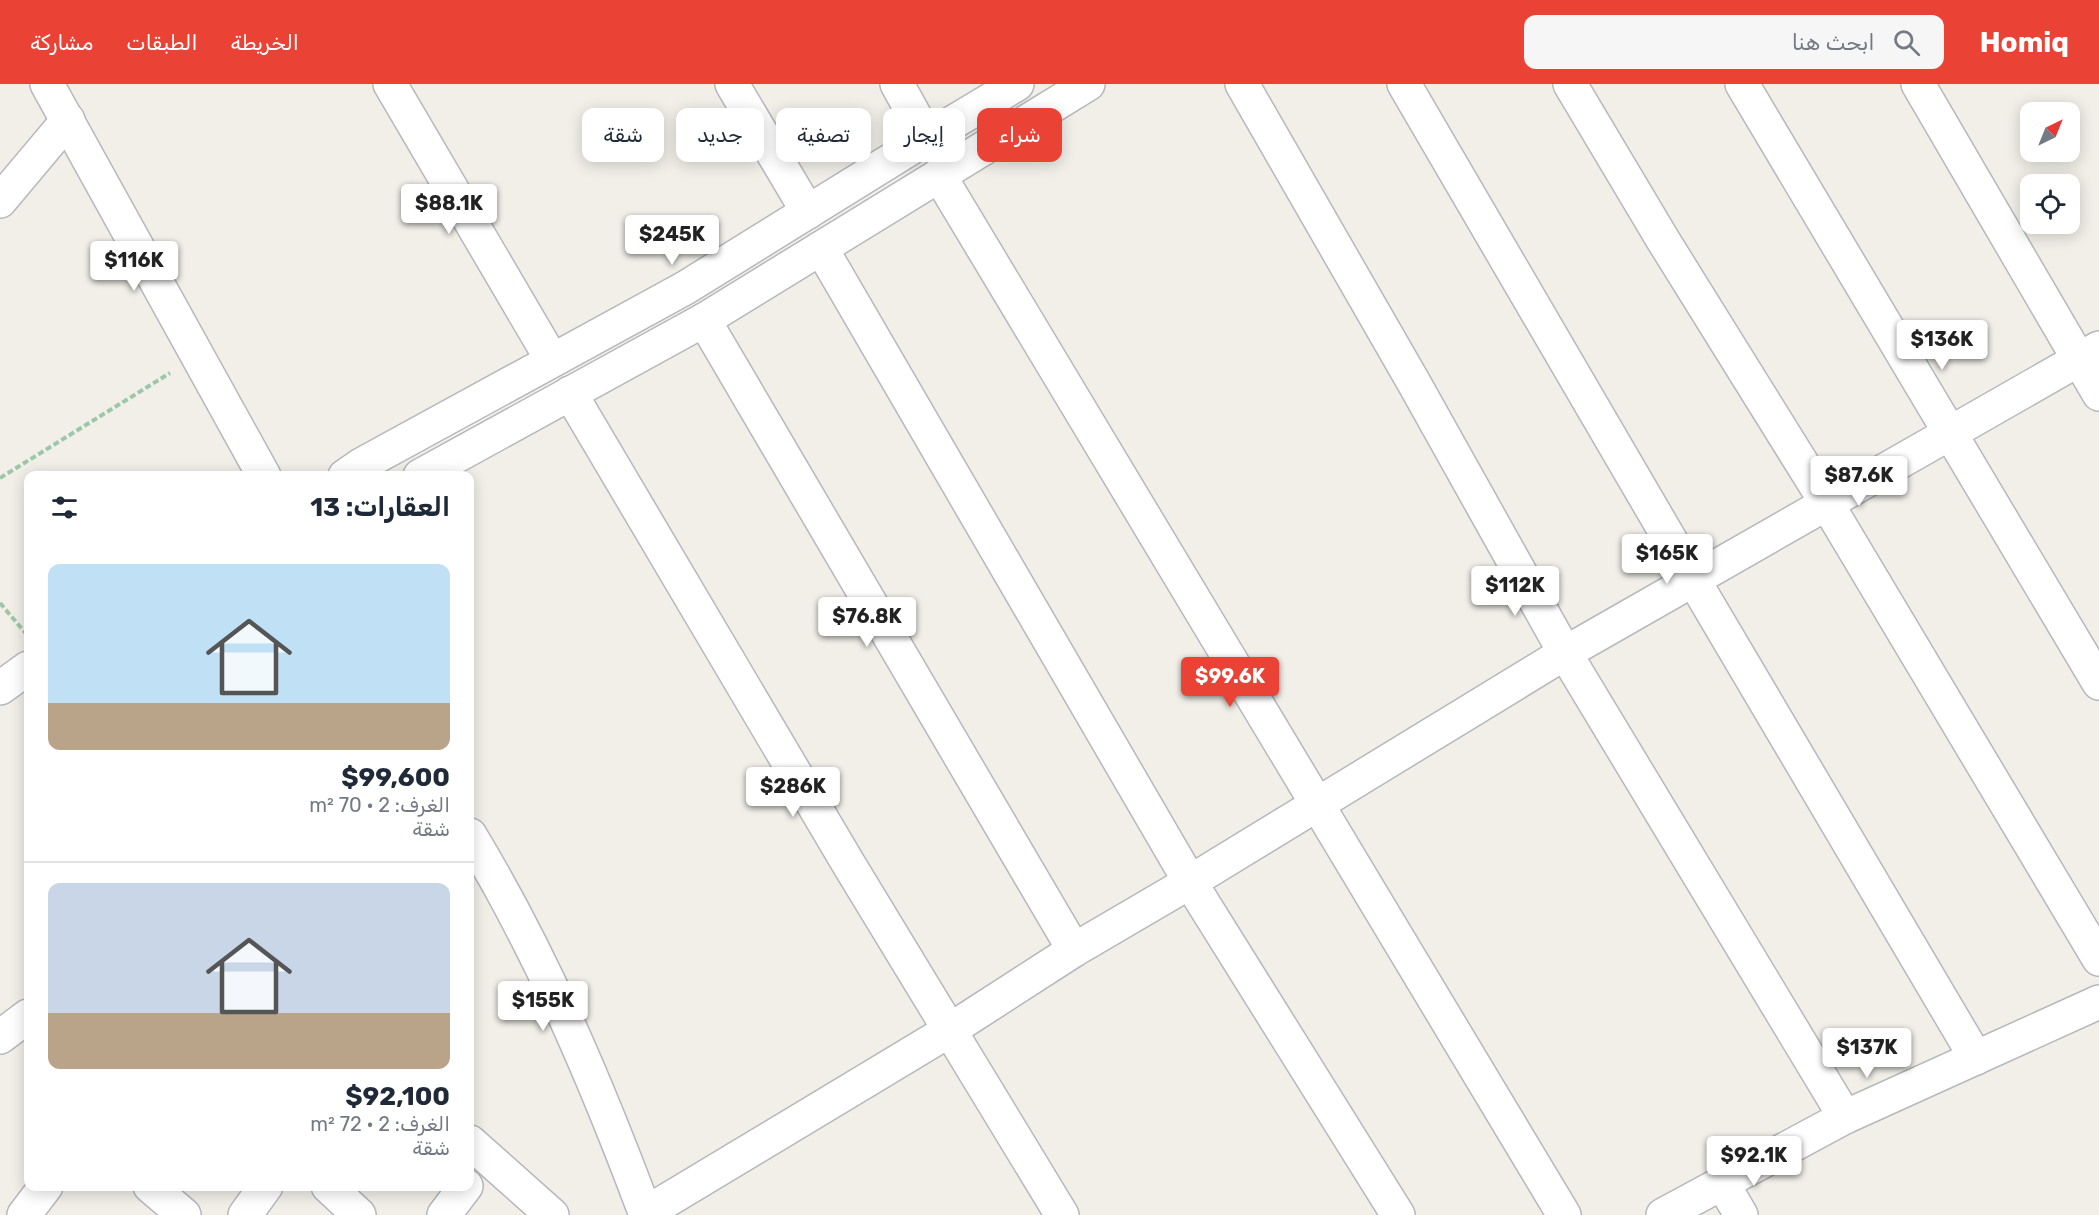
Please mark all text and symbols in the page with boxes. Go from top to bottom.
search box [1524,15,1944,69]
icon: search [1890,26,1923,59]
text: Homiq [1980,26,2069,59]
text: ابحث هنا [1792,29,1875,56]
text: مشاركة [30,30,93,55]
text: الطبقات [126,30,198,55]
text: الخريطة [231,30,299,55]
north arrow [2020,102,2080,162]
map controls [2020,102,2080,234]
chip: شقة [582,108,664,162]
chip: جديد [676,108,764,162]
chip: تصفية [776,108,871,162]
chip: إيجار [883,108,965,162]
chip: شراء [977,108,1062,162]
button: locate [2020,174,2080,234]
pin: $88.1K [400,184,498,235]
text: $88.1K [415,191,483,215]
pin: $245K [630,215,714,266]
text: $245K [639,222,705,246]
pin: $116K [92,241,176,292]
text: $116K [104,248,164,272]
pin: $136K [1900,320,1984,371]
text: $136K [1911,327,1973,351]
pin: $87.6K [1810,456,1908,507]
text: $87.6K [1824,463,1894,487]
icon: filters [48,491,81,524]
text: العقارات: 13 [310,492,450,523]
pin: $165K [1625,534,1709,585]
text: $165K [1636,541,1698,565]
pin: $112K [1473,566,1557,617]
text: $112K [1485,573,1545,597]
pin: $76.8K [818,597,916,648]
icon: home [195,603,303,711]
text: $76.8K [832,604,902,628]
pin: $99.6K [1181,657,1279,708]
text: $99.6K [1195,664,1265,688]
text: $99,600 [341,762,450,793]
pin: $286K [751,767,835,818]
text: $286K [760,774,826,798]
text: الغرف: 2 · 70 m² [309,793,450,817]
text: شقة [412,817,450,841]
icon: home [195,922,303,1030]
pin: $155K [501,981,585,1032]
text: $155K [512,988,574,1012]
pin: $137K [1825,1028,1909,1079]
text: $137K [1836,1035,1898,1059]
text: $92,100 [345,1081,450,1112]
text: الغرف: 2 · 72 m² [310,1112,450,1136]
text: شقة [412,1136,450,1160]
pin: $92.1K [1705,1136,1803,1187]
text: $92.1K [1721,1143,1787,1167]

